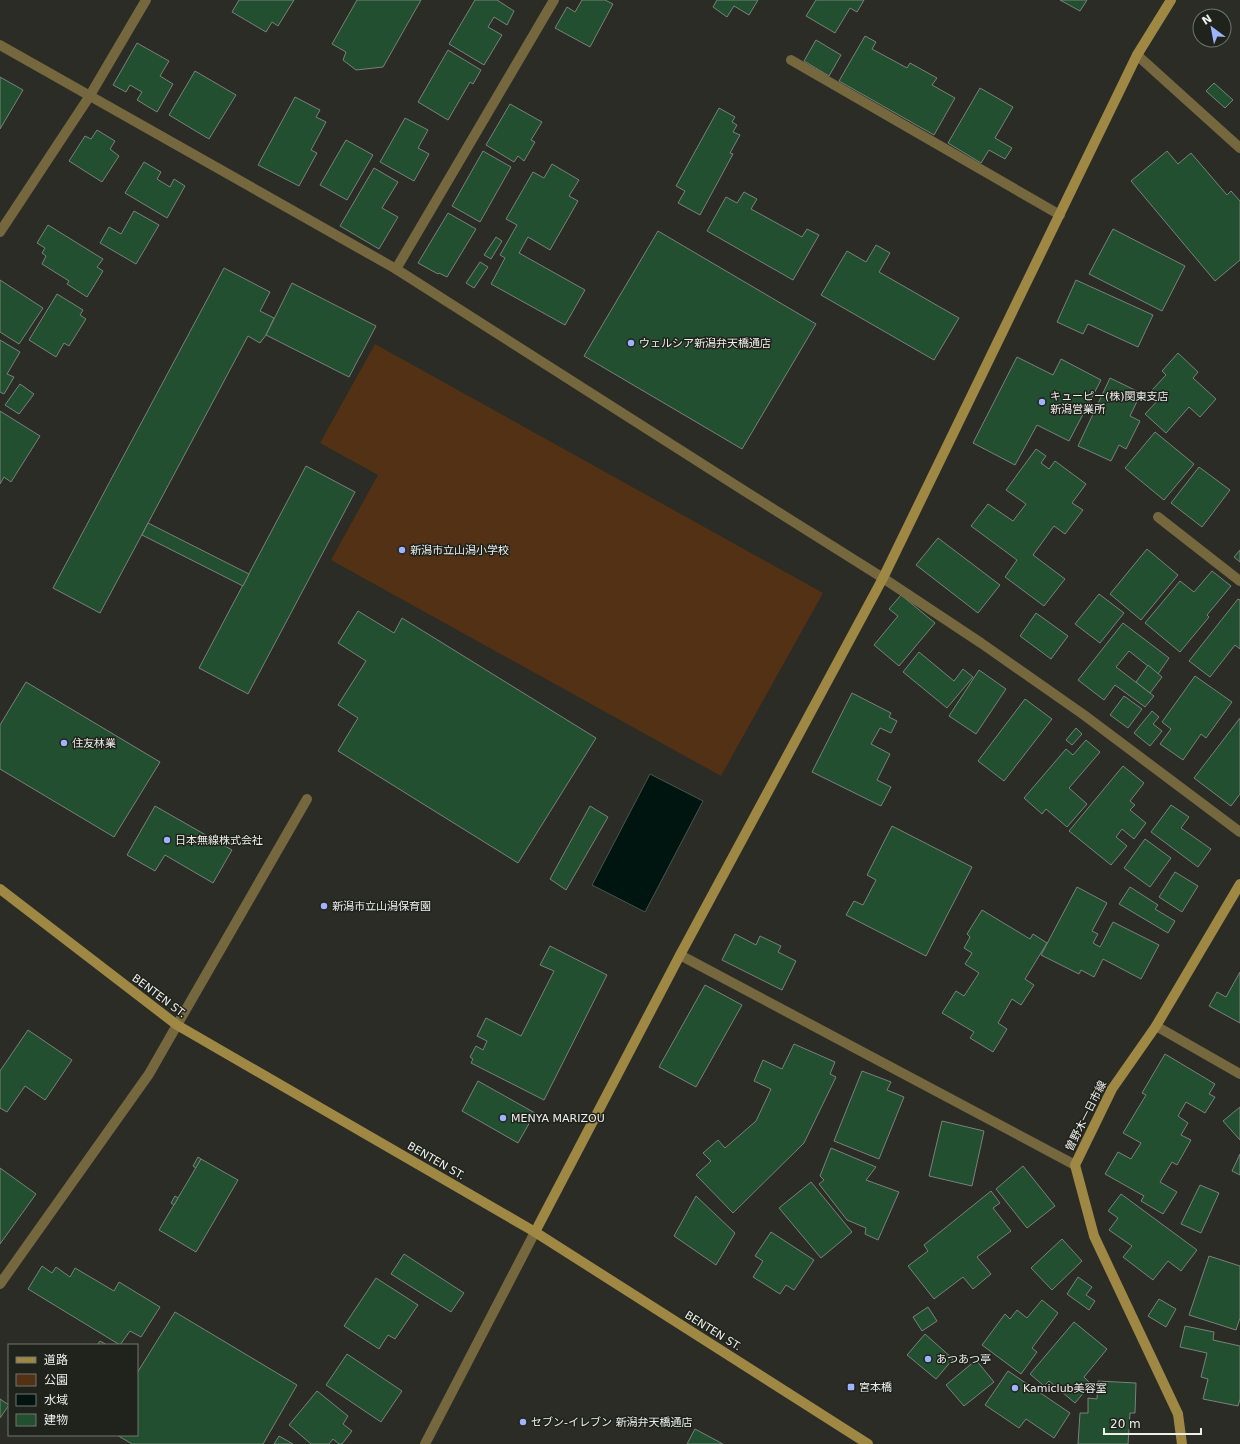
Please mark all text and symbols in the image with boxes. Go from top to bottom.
north arrow [1192,8,1232,48]
text: N [1200,12,1214,28]
place label: ウェルシア新潟弁天橋通店 [639,337,771,350]
marker: ウェルシア新潟弁天橋通店 [626,338,636,348]
place label: キューピー(株)関東支店 新潟営業所 [1050,390,1169,416]
marker: キューピー(株)関東支店 新潟営業所 [1037,397,1047,407]
place label: 新潟市立山潟小学校 [410,544,509,557]
marker: 新潟市立山潟小学校 [397,545,407,555]
place label: 住友林業 [72,737,116,750]
marker: 住友林業 [59,738,69,748]
place label: 日本無線株式会社 [175,834,263,847]
marker: 日本無線株式会社 [162,835,172,845]
place label: 新潟市立山潟保育園 [332,900,431,913]
marker: 新潟市立山潟保育園 [319,901,329,911]
street label: BENTEN ST. [130,972,188,1020]
street label: 曽野木一日市線 [1063,1079,1109,1153]
place label: MENYA MARIZOU [511,1112,605,1125]
marker: MENYA MARIZOU [498,1113,508,1123]
street label: BENTEN ST. [405,1139,467,1183]
street label: BENTEN ST. [682,1309,744,1353]
legend [8,1344,138,1436]
text: 道路 [44,1353,68,1367]
place label: あつあつ亭 [936,1353,991,1366]
marker: あつあつ亭 [923,1354,933,1364]
text: 公園 [44,1373,68,1387]
place label: 宮本橋 [859,1381,892,1394]
marker: 宮本橋 [846,1382,856,1392]
place label: Kamiclub美容室 [1023,1382,1107,1395]
marker: Kamiclub美容室 [1010,1383,1020,1393]
text: 水域 [44,1393,68,1407]
scale bar [1104,1410,1201,1436]
text: 建物 [44,1413,68,1427]
place label: セブン-イレブン 新潟弁天橋通店 [531,1416,692,1429]
marker: セブン-イレブン 新潟弁天橋通店 [518,1417,528,1427]
text: 20 m [1110,1417,1141,1431]

